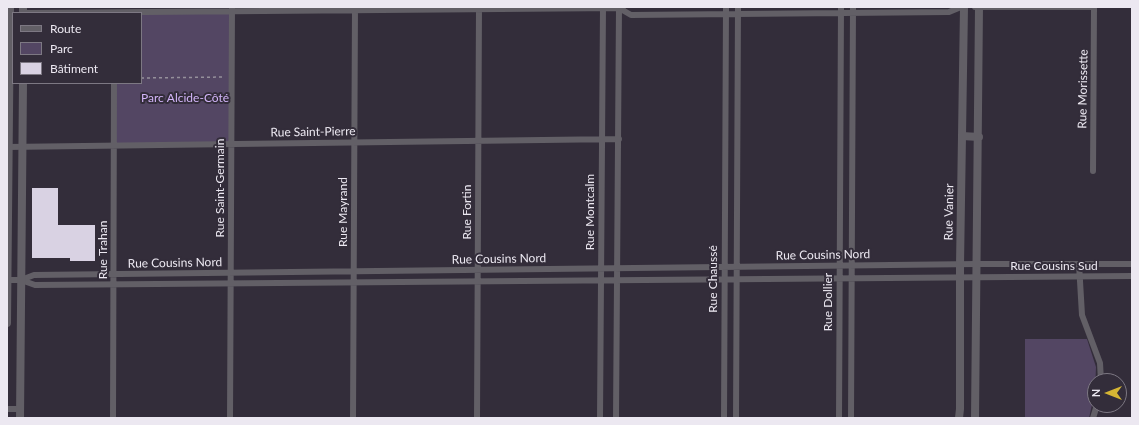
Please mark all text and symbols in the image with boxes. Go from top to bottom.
legend [12,12,142,84]
text: Route [50,21,81,36]
text: Parc [50,41,73,56]
street label: Rue Morissette [1075,49,1091,129]
text: Bâtiment [50,61,98,76]
park label: Parc Alcide-Côté [141,91,229,105]
street label: Rue Saint-Pierre [270,124,356,140]
street label: Rue Saint-Germain [213,139,227,237]
street label: Rue Montcalm [583,174,597,250]
street label: Rue Mayrand [336,177,350,247]
street label: Rue Vanier [941,183,957,241]
street label: Rue Fortin [460,185,474,239]
street label: Rue Trahan [96,221,110,279]
street label: Rue Chaussé [706,245,720,313]
street label: Rue Cousins Nord [776,247,870,263]
street label: Rue Cousins Nord [452,251,546,267]
street label: Rue Cousins Nord [128,255,222,271]
street label: Rue Cousins Sud [1010,259,1098,273]
street label: Rue Dollier [821,273,835,331]
north arrow [1087,373,1127,413]
text: N [1089,389,1102,397]

